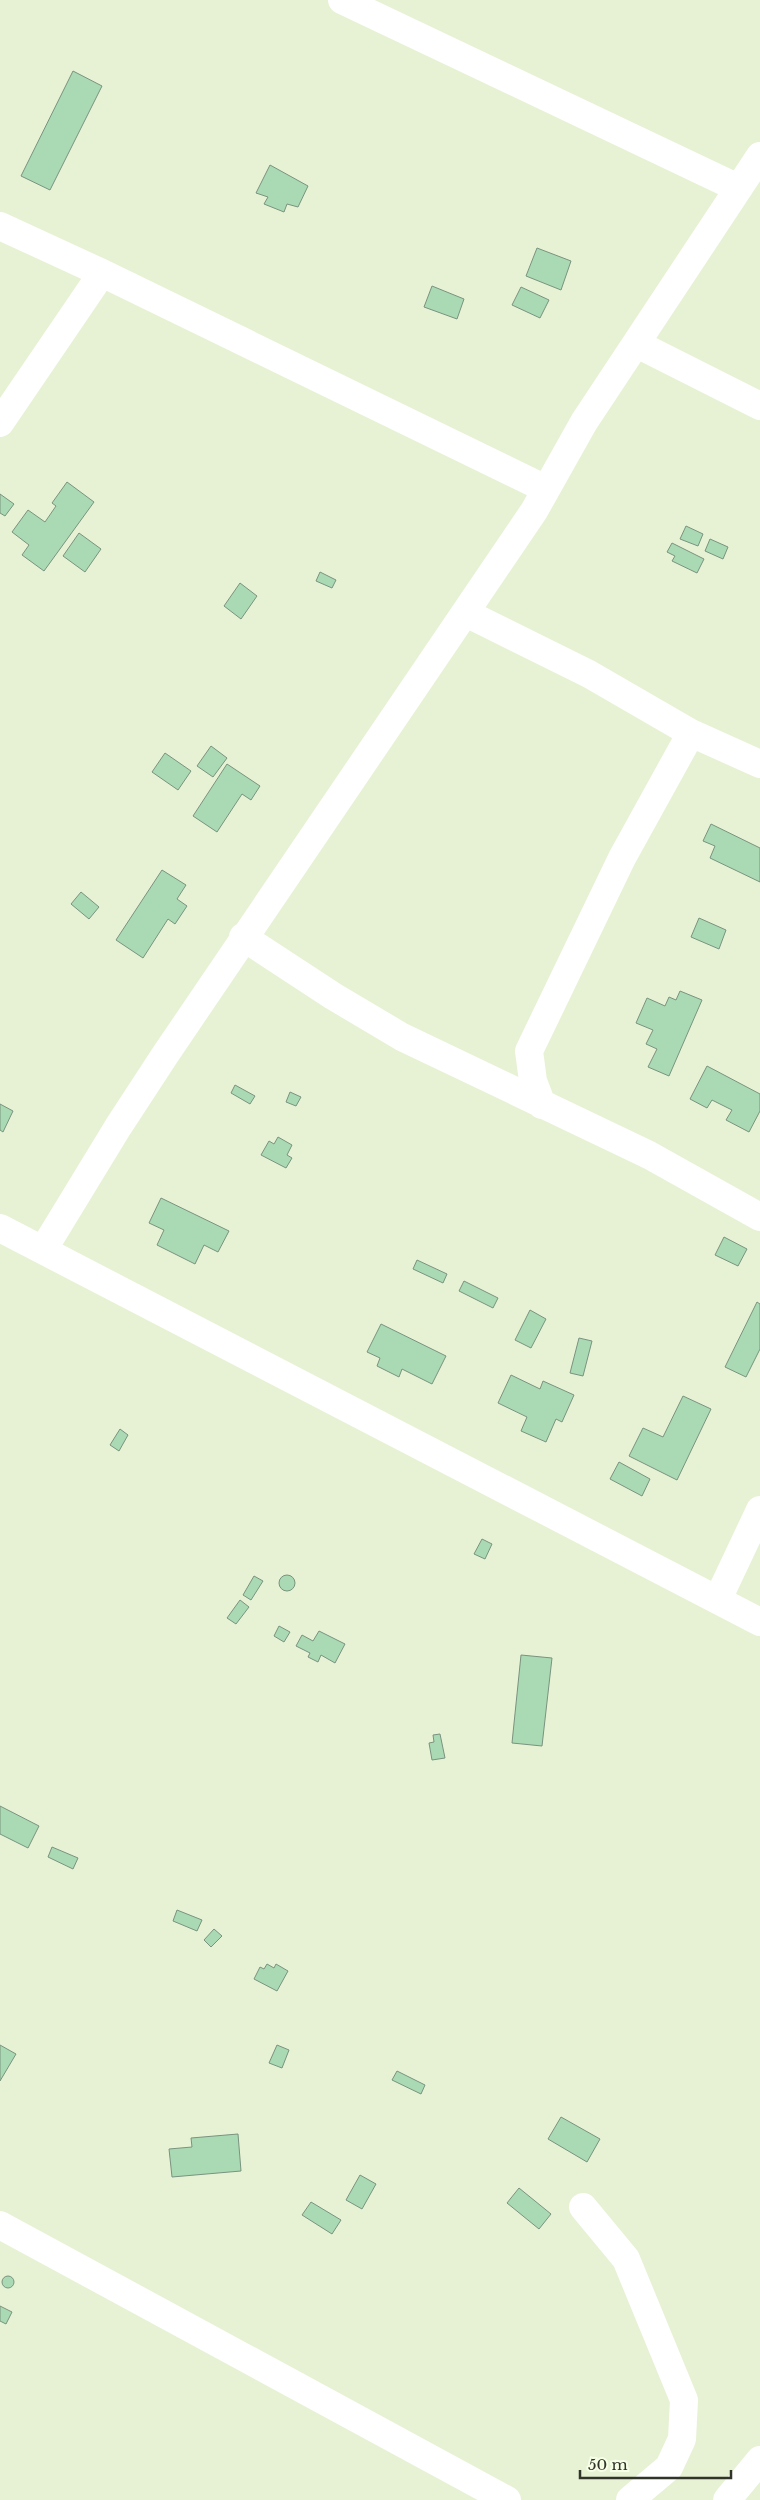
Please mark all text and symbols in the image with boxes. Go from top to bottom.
scale bar [580,2448,731,2480]
text: 50 m [588,2455,628,2474]

